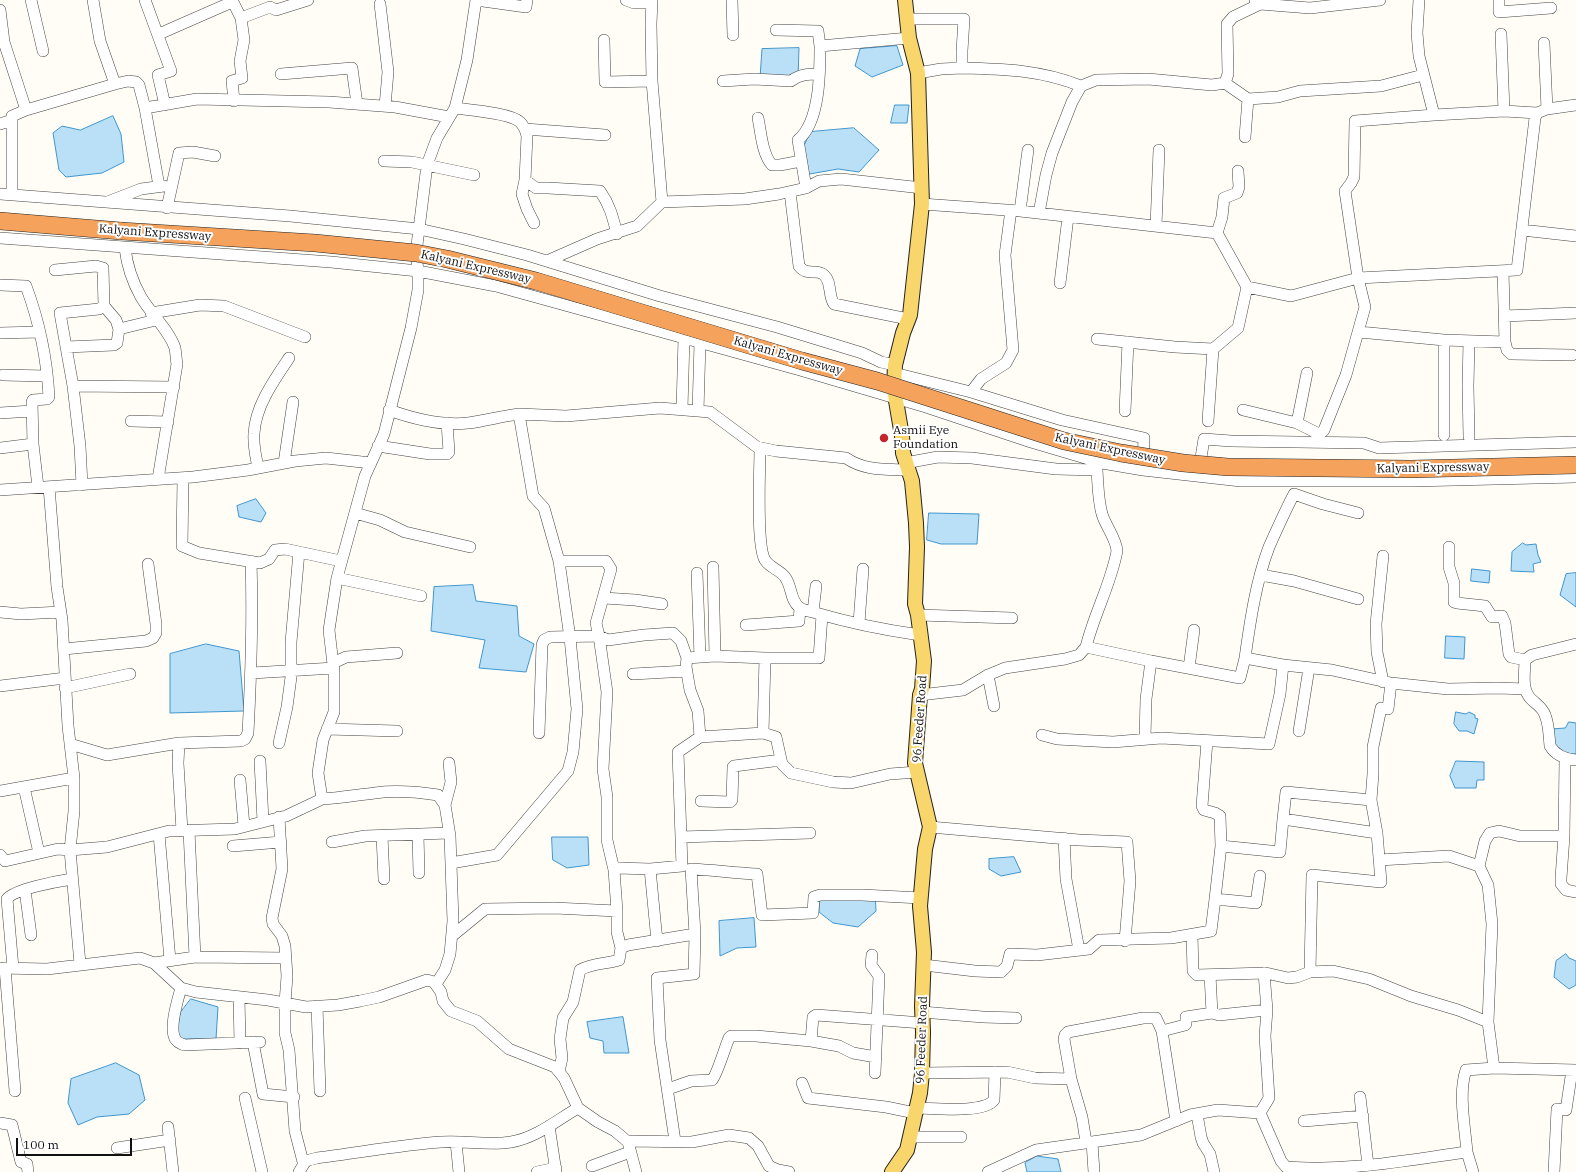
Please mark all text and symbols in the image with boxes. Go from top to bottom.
street label: Kalyani Expressway [98,222,212,244]
street label: Kalyani Expressway [419,247,533,287]
street label: Kalyani Expressway [732,334,844,378]
place label: Asmii Eye Foundation [893,424,958,452]
street label: Kalyani Expressway [1053,430,1167,468]
marker: Asmii Eye Foundation [878,432,890,444]
street label: Kalyani Expressway [1377,460,1489,476]
street label: 96 Feeder Road [910,675,930,763]
street label: 96 Feeder Road [913,996,931,1084]
scale bar [18,1130,134,1156]
text: 100 m [23,1137,59,1152]

